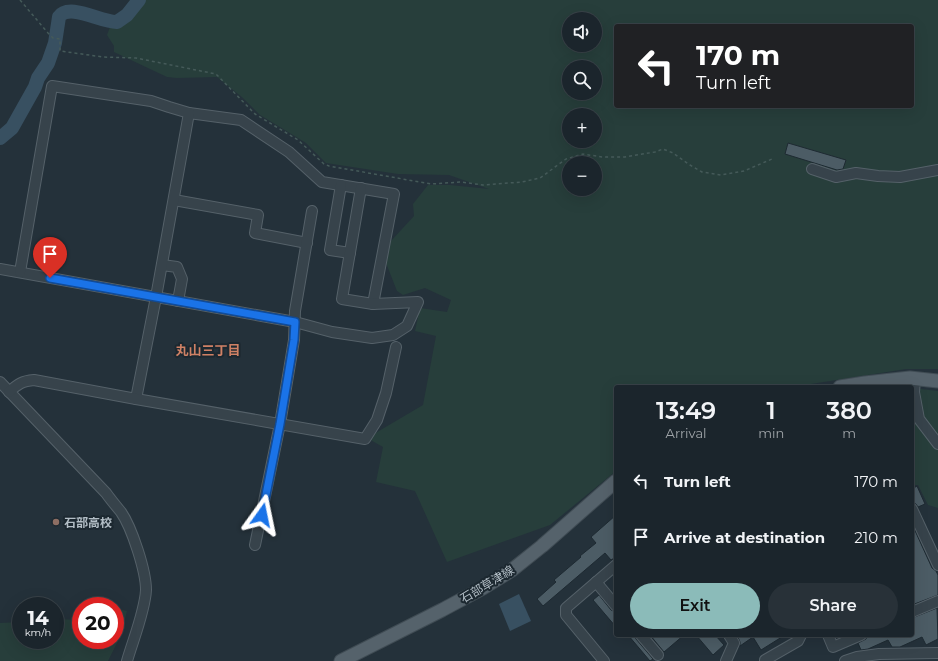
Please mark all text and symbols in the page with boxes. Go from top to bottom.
map controls [562,12,602,196]
button: sound [562,12,602,52]
text: 170 m [696,38,780,72]
icon: left [630,40,682,92]
button: search [562,60,602,100]
text: Turn left [696,72,771,94]
button: + [562,108,602,148]
button: − [562,156,602,196]
pin [33,237,67,278]
icon: arrive [39,243,61,265]
district label: 丸山三丁目 [175,342,241,358]
text: 13:49 [656,396,716,425]
text: 1 [767,396,776,425]
text: 380 [826,396,872,425]
text: Arrival [666,425,707,441]
text: min [758,425,784,441]
text: m [842,425,856,441]
icon: left [630,470,652,492]
text: Turn left [664,472,731,491]
text: 170 m [854,472,898,491]
position arrow [241,494,283,536]
place label: 石部高校 [64,515,112,530]
marker: 石部高校 [51,517,61,527]
icon: arrive [630,526,652,548]
text: Arrive at destination [664,528,825,547]
text: 210 m [854,528,898,547]
street label: 石部草津線 [457,562,517,606]
button: Exit [630,583,760,629]
button: Share [768,583,898,629]
speed limit sign: 20 [72,597,124,649]
text: 14 [27,606,49,630]
text: km/h [25,626,51,639]

